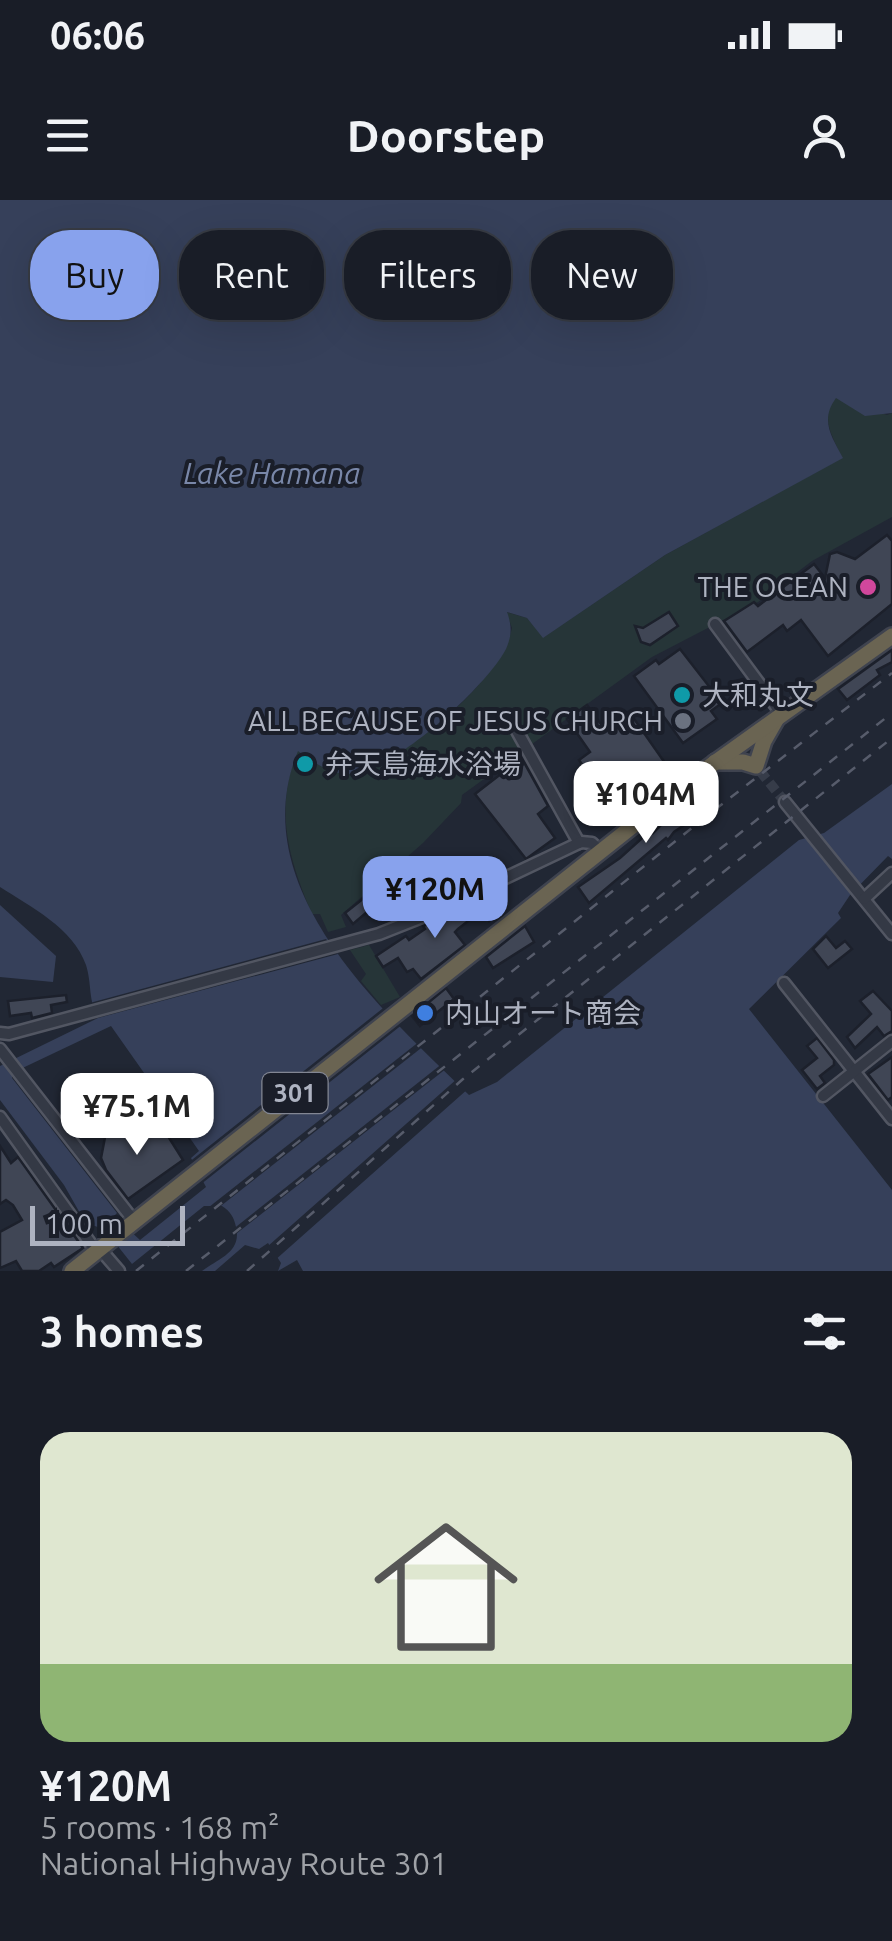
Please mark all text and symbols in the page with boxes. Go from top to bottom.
text: 06:06 [50,14,145,56]
icon: menu [40,108,95,163]
icon: person [797,108,852,163]
text: Doorstep [347,110,545,161]
chip: Buy [30,230,159,320]
chip: Rent [179,230,324,320]
chip: Filters [344,230,511,320]
chip: New [531,230,673,320]
water label: Lake Hamana [183,456,361,490]
place label: THE OCEAN [698,571,848,602]
marker: THE OCEAN [857,576,879,598]
place label: 大和丸文 [702,679,814,710]
marker: 大和丸文 [671,684,693,706]
place label: ALL BECAUSE OF JESUS CHURCH [248,705,663,736]
marker: ALL BECAUSE OF JESUS CHURCH [672,710,694,732]
place label: 弁天島海水浴場 [325,748,521,779]
marker: 弁天島海水浴場 [294,753,316,775]
pin: ¥104M [576,761,716,846]
text: ¥104M [596,775,696,811]
pin: ¥120M [365,856,505,941]
text: ¥120M [385,870,485,906]
place label: 内山オート商会 [445,997,641,1028]
marker: 内山オート商会 [414,1002,436,1024]
pin: ¥75.1M [56,1073,218,1158]
road number: 301 [262,1073,328,1113]
text: ¥75.1M [83,1087,191,1123]
scale bar [30,1201,185,1246]
text: 100 m [45,1208,123,1239]
icon: filters [797,1304,852,1359]
text: 3 homes [40,1308,204,1355]
icon: home [356,1497,536,1677]
text: ¥120M [40,1762,172,1809]
text: 5 rooms · 168 m² [40,1809,280,1845]
text: National Highway Route 301 [40,1845,448,1881]

